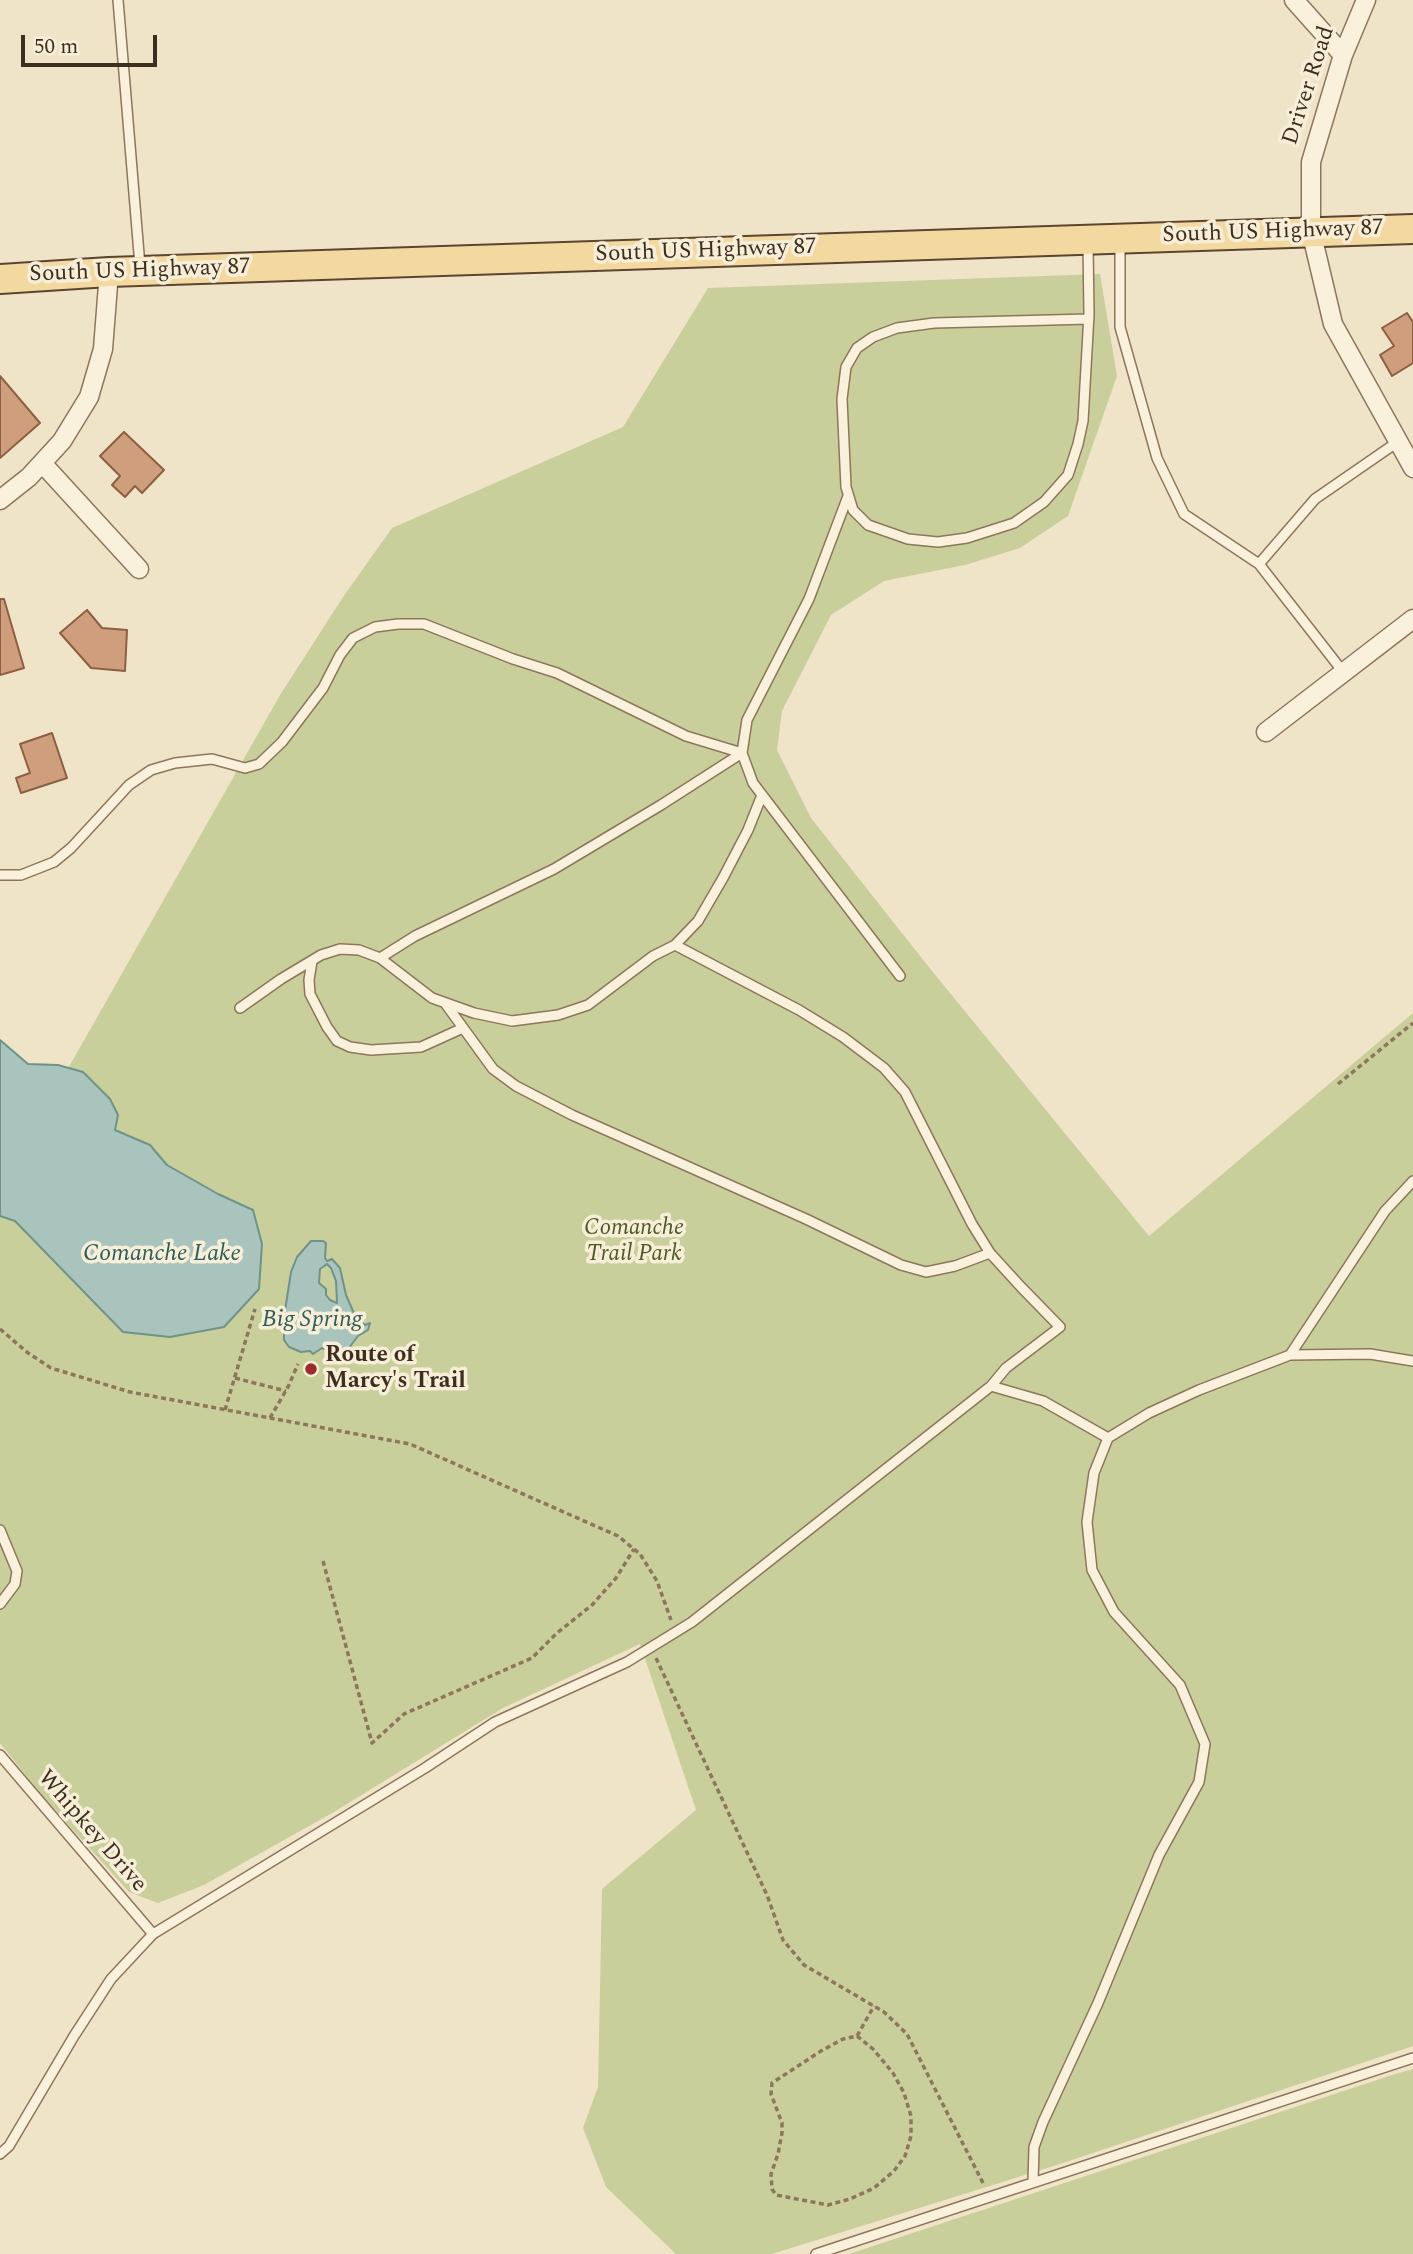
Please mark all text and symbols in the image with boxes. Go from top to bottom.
scale bar [24,21,161,65]
street label: Driver Road [1278,23,1342,149]
text: 50 m [34,31,78,63]
street label: South US Highway 87 [1162,215,1384,251]
street label: South US Highway 87 [595,234,817,270]
street label: South US Highway 87 [29,254,251,290]
park label: Comanche Trail Park [584,1215,684,1269]
water label: Comanche Lake [83,1241,241,1269]
water label: Big Spring [262,1307,362,1335]
place label: Route of Marcy's Trail [325,1342,466,1396]
marker: Route of Marcy's Trail [303,1361,319,1377]
street label: Whipkey Drive [30,1765,152,1899]

